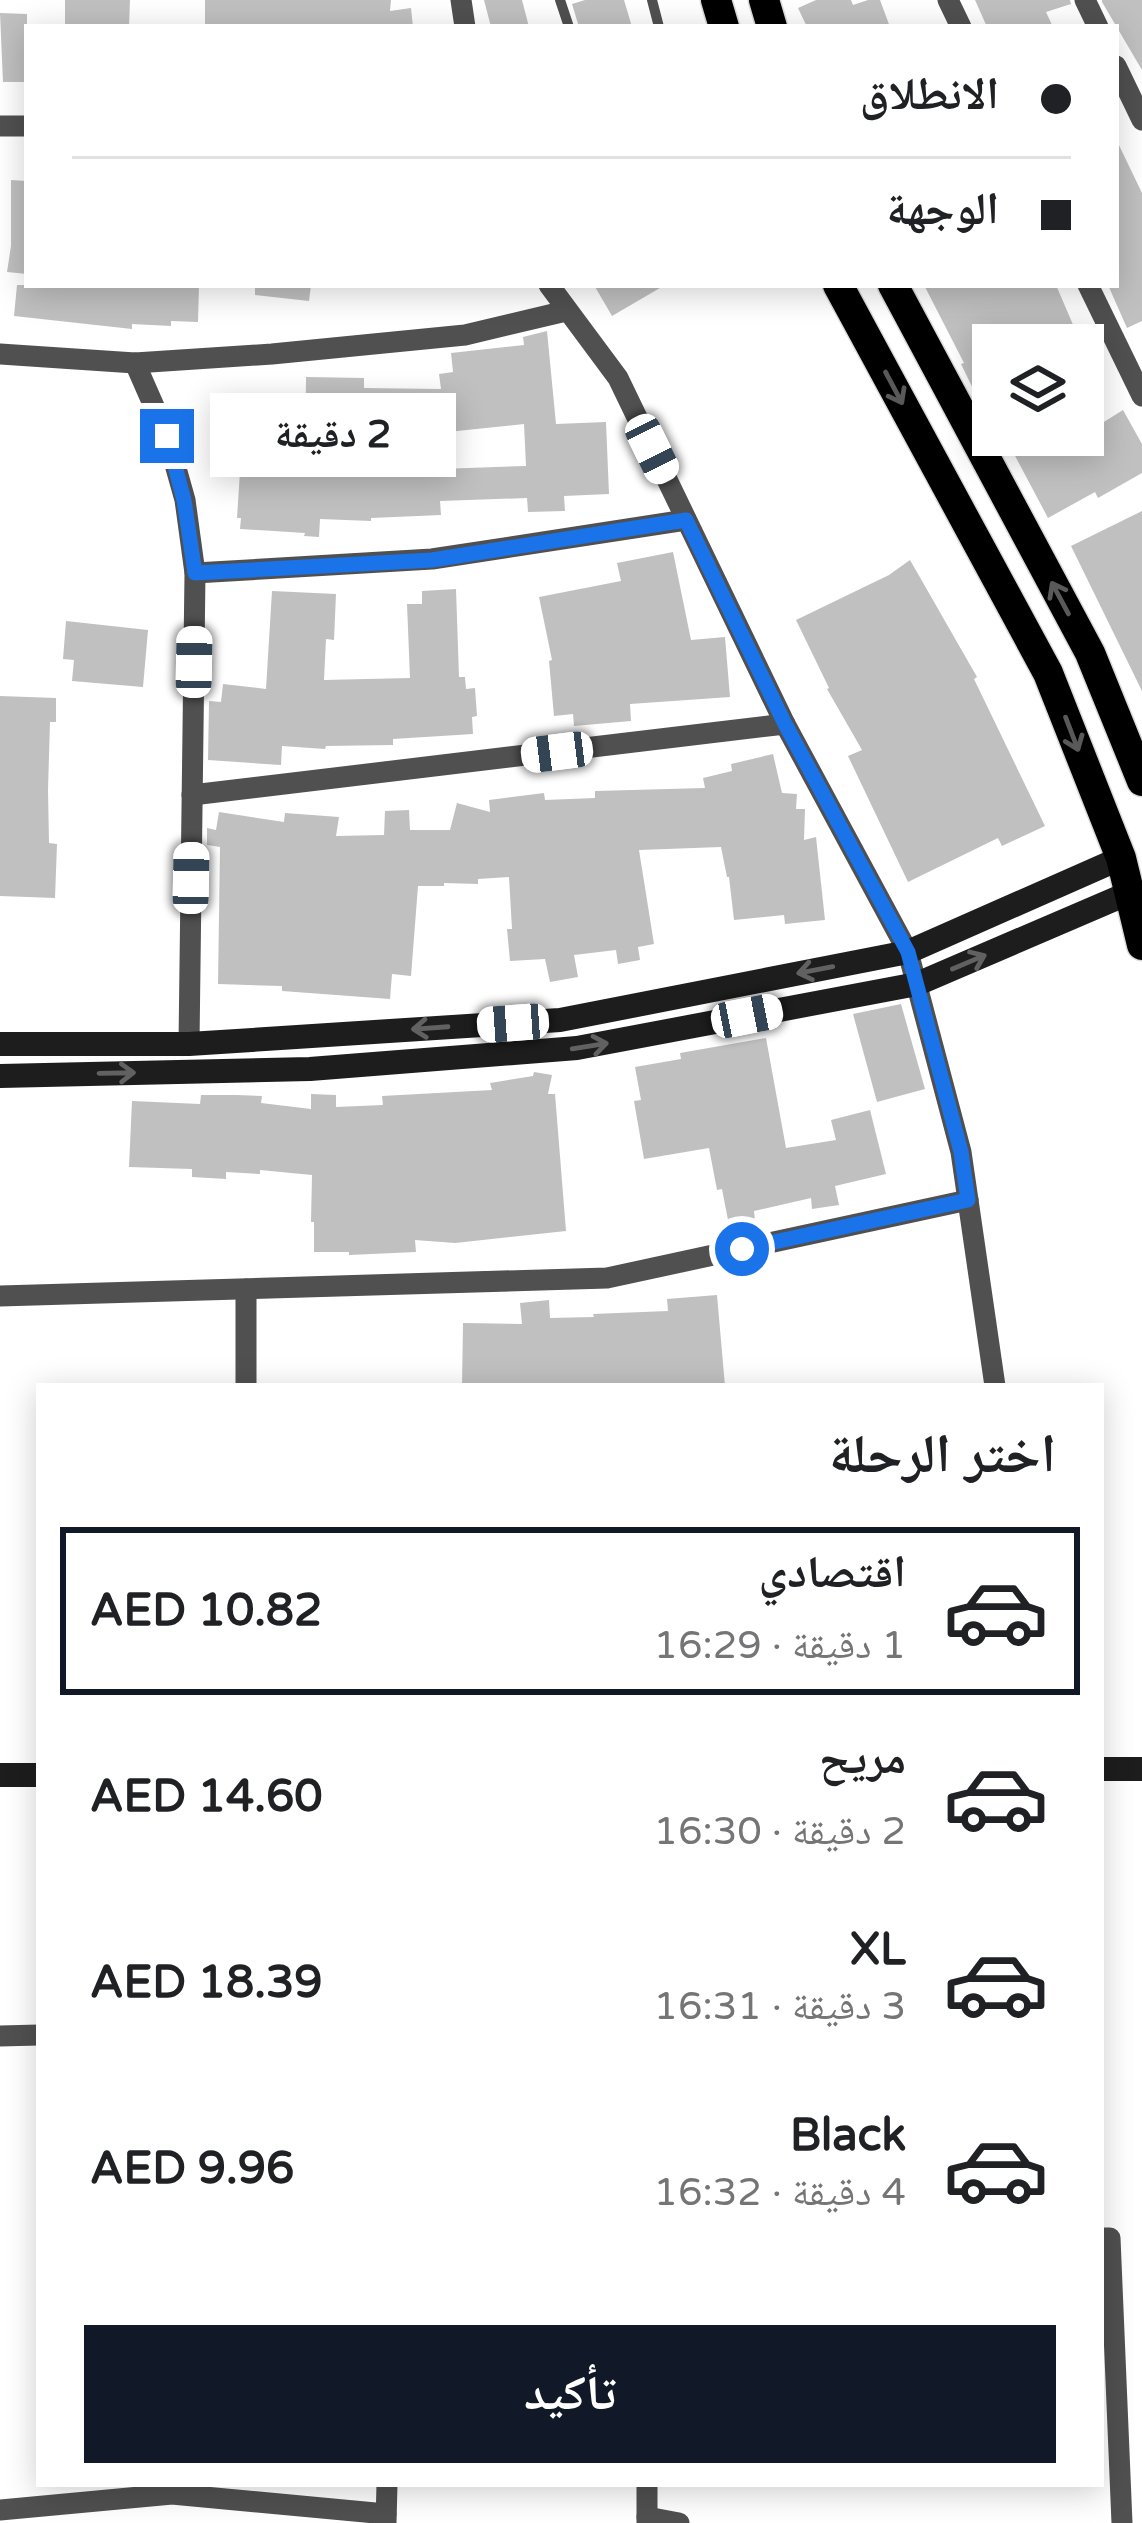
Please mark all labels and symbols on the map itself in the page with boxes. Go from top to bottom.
one-way arrow [883,369,906,404]
callout: 2 دقيقة [209,394,455,478]
route end [140,409,194,463]
car [620,409,684,489]
one-way arrow [1048,581,1071,616]
car [175,626,213,698]
one-way arrow [1063,715,1085,752]
car [519,730,595,774]
car [172,842,210,914]
one-way arrow [951,949,987,971]
one-way arrow [796,960,835,982]
car [708,991,786,1041]
car [476,1003,550,1043]
one-way arrow [411,1017,450,1040]
one-way arrow [570,1033,609,1056]
one-way arrow [97,1062,136,1085]
route start [715,1222,769,1276]

